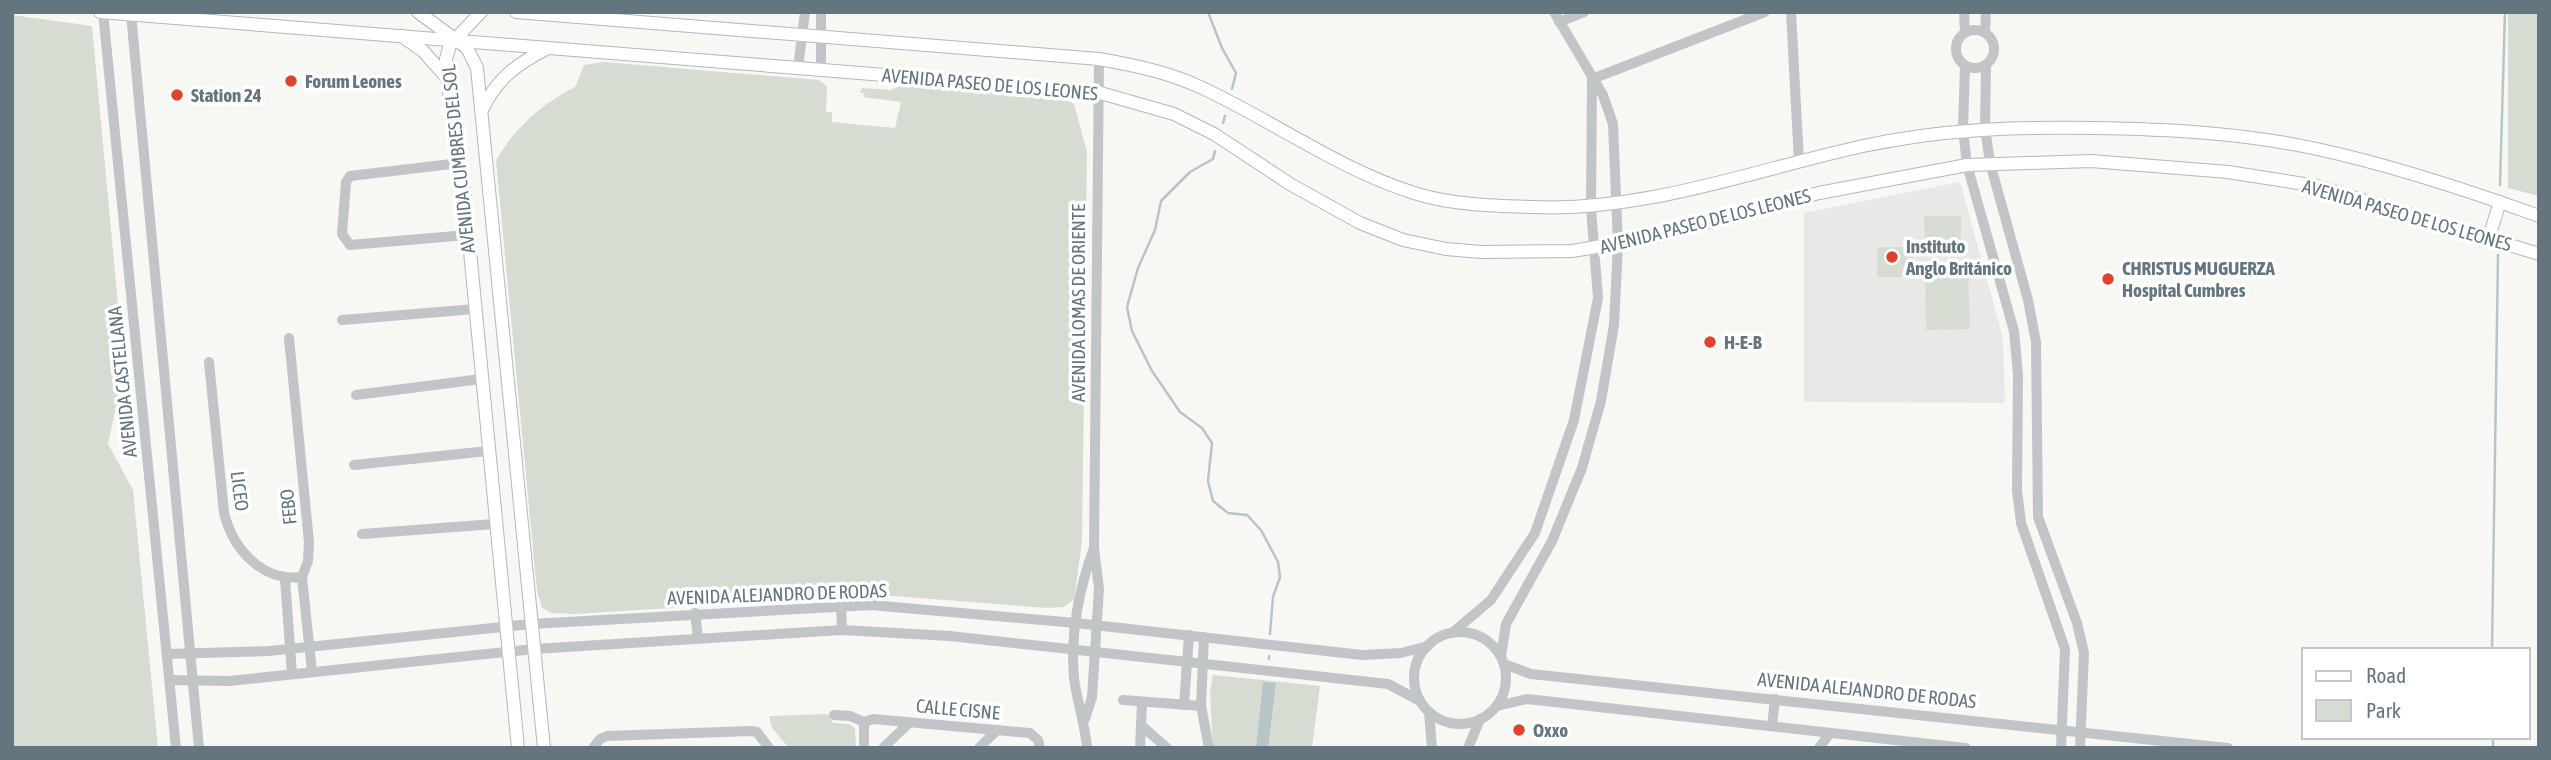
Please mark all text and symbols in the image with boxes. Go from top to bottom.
street label: AVENIDA CUMBRES DEL SOL [437,63,479,255]
street label: AVENIDA PASEO DE LOS LEONES [881,64,1099,104]
place label: Forum Leones [305,70,402,92]
marker: Forum Leones [283,73,299,89]
place label: Station 24 [191,84,262,106]
marker: Station 24 [169,87,185,103]
street label: AVENIDA PASEO DE LOS LEONES [2300,175,2514,255]
street label: AVENIDA PASEO DE LOS LEONES [1597,184,1813,258]
street label: AVENIDA LOMAS DE ORIENTE [1067,204,1089,402]
place label: Instituto Anglo Británico [1905,235,2012,279]
marker: Instituto Anglo Británico [1884,249,1900,265]
place label: CHRISTUS MUGUERZA Hospital Cumbres [2122,257,2275,301]
marker: CHRISTUS MUGUERZA Hospital Cumbres [2100,271,2116,287]
street label: AVENIDA CASTELLANA [103,305,141,459]
place label: H-E-B [1724,331,1762,353]
marker: H-E-B [1702,334,1718,350]
street label: LICEO [227,470,253,512]
street label: FEBO [275,488,301,526]
street label: AVENIDA ALEJANDRO DE RODAS [667,579,887,609]
legend [2302,648,2530,739]
text: Road [2366,663,2406,687]
street label: AVENIDA ALEJANDRO DE RODAS [1757,668,1977,712]
street label: CALLE CISNE [915,694,1001,724]
text: Park [2366,698,2401,722]
place label: Oxxo [1533,719,1568,741]
marker: Oxxo [1511,722,1527,738]

